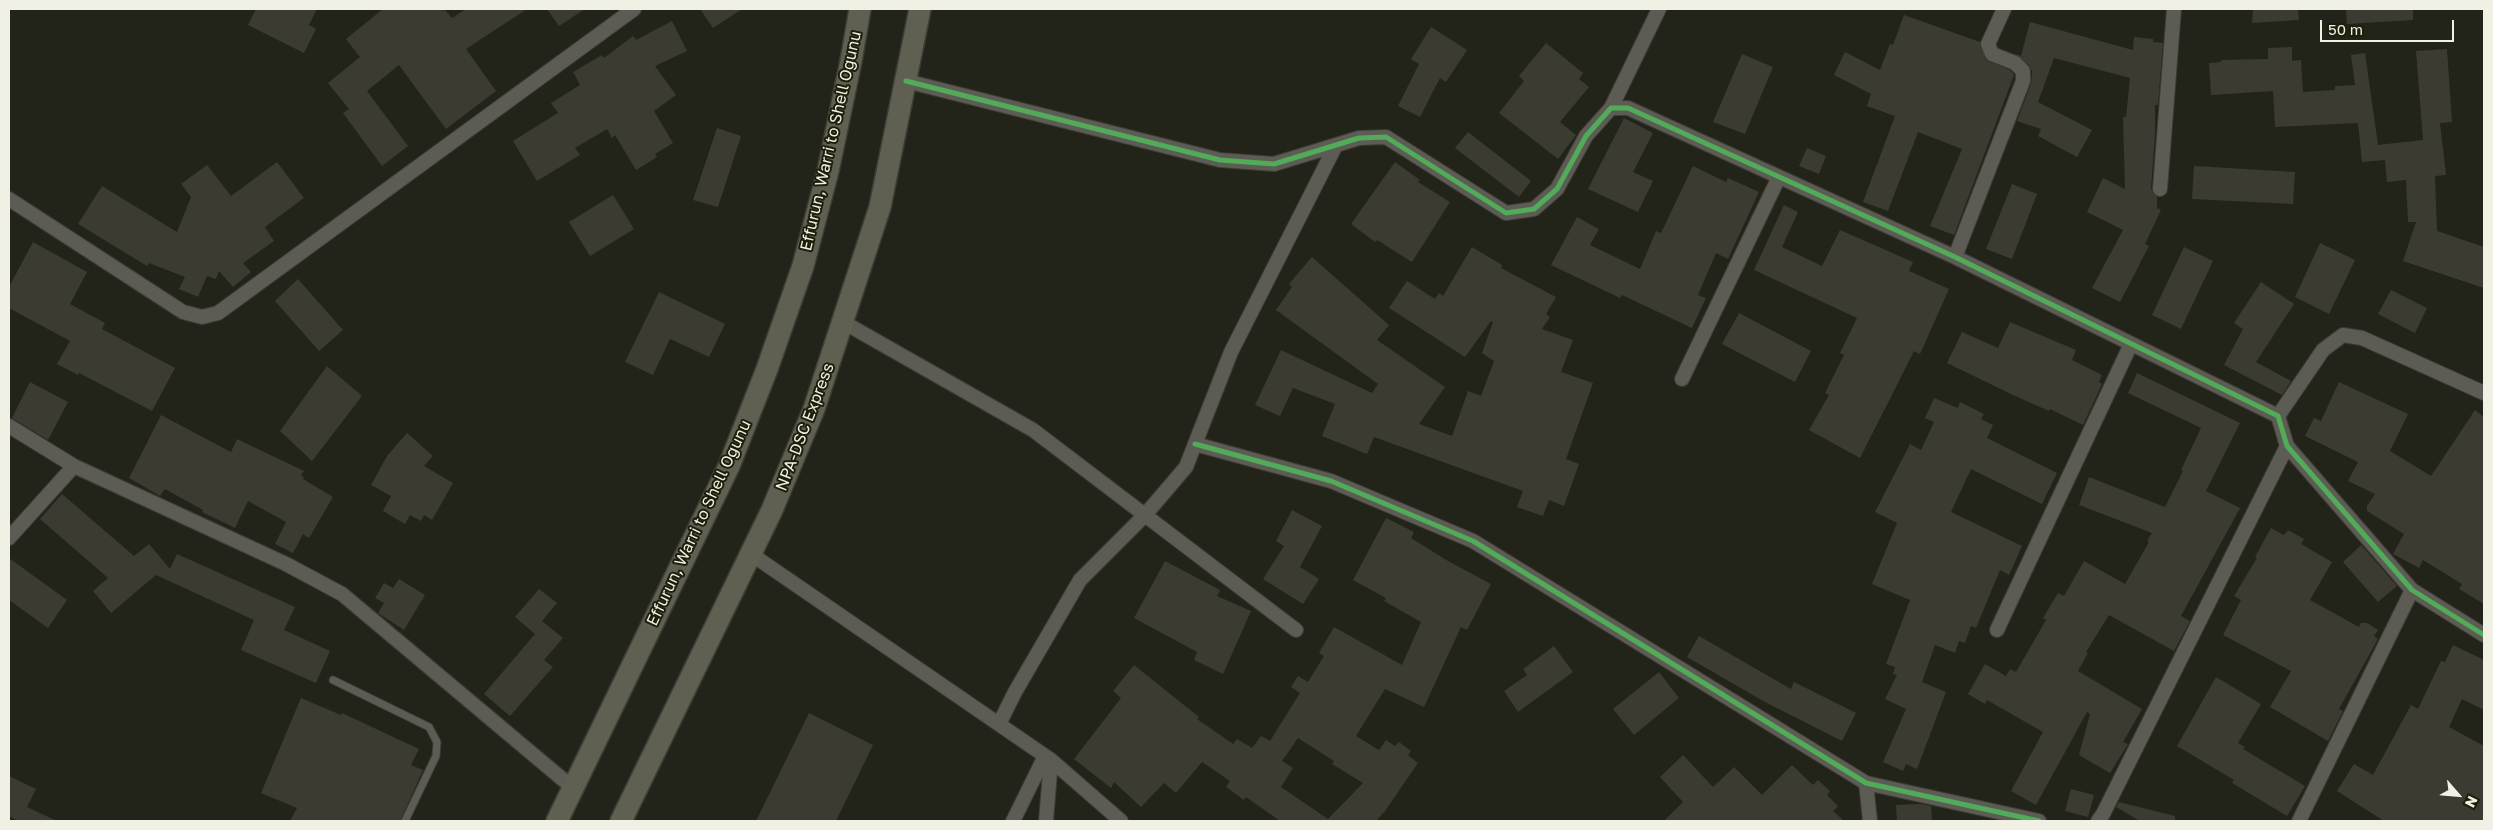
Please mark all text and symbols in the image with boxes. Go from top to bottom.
scale bar [2323,10,2457,42]
text: 50 m [2328,20,2363,38]
street label: Effurun, Warri to Shell Ogunu [796,29,866,253]
street label: NPA-DSC Express [772,360,838,494]
street label: Effurun, Warri to Shell Ogunu [643,417,755,629]
north arrow [2433,770,2483,820]
text: N [2462,793,2482,811]

